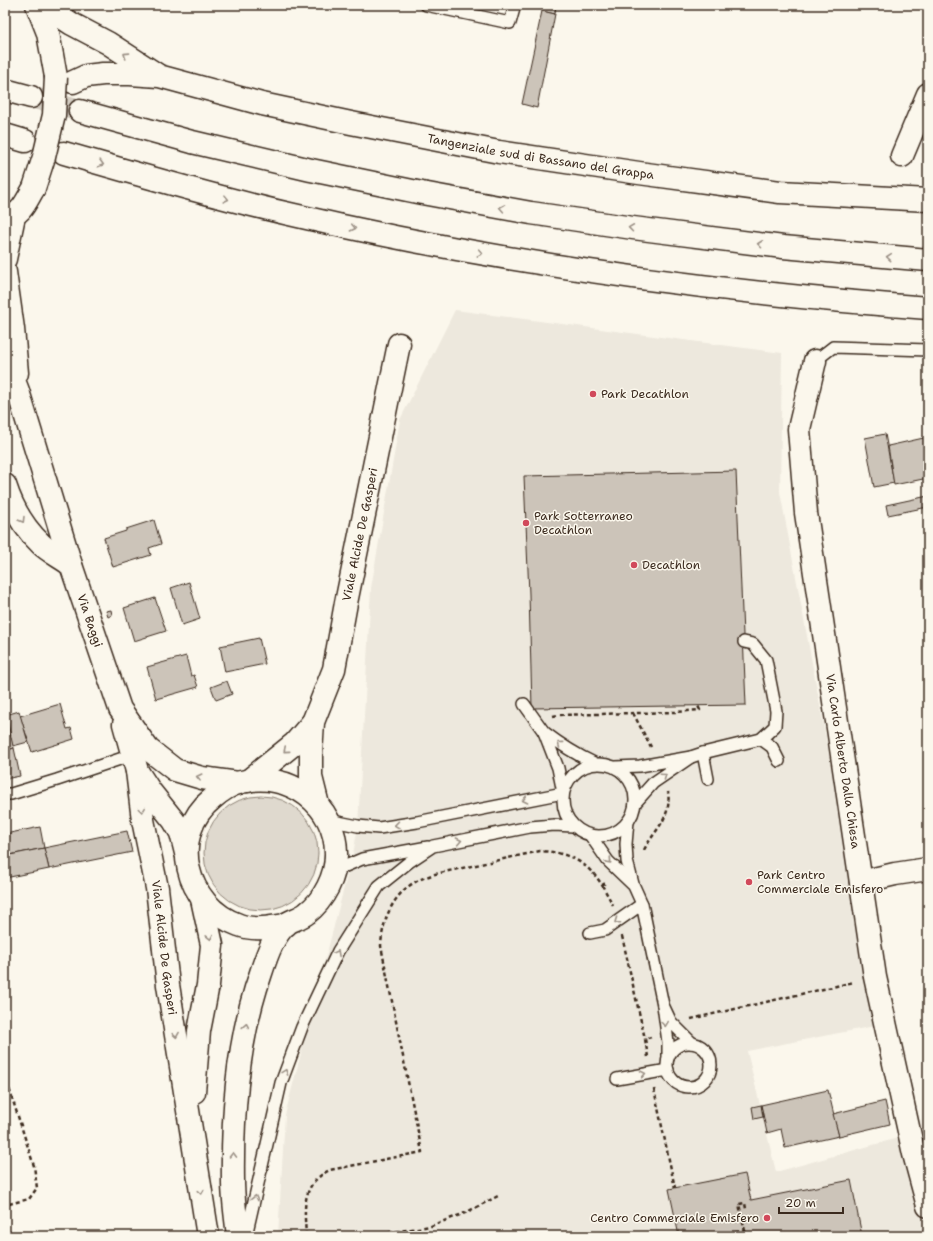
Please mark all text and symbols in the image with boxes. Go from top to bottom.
one-way arrow [123,52,130,60]
street label: Tangenziale sud di Bassano del Grappa [426,130,656,183]
one-way arrow [97,159,104,168]
one-way arrow [223,194,229,202]
one-way arrow [499,204,505,212]
one-way arrow [350,223,356,231]
one-way arrow [628,224,634,233]
one-way arrow [757,240,763,249]
one-way arrow [477,248,484,256]
one-way arrow [886,252,892,261]
place label: Park Decathlon [601,386,689,402]
marker: Park Decathlon [588,389,598,399]
street label: Viale Alcide De Gasperi [339,466,381,603]
place label: Park Sotterraneo Decathlon [534,508,633,538]
one-way arrow [17,516,25,523]
marker: Park Sotterraneo Decathlon [521,518,531,528]
place label: Decathlon [642,557,700,573]
marker: Decathlon [629,560,639,570]
street label: Via Baggi [73,592,106,649]
street label: Via Carlo Alberto Dalla Chiesa [822,673,864,850]
one-way arrow [558,742,565,749]
one-way arrow [284,746,291,753]
one-way arrow [196,773,203,782]
one-way arrow [660,773,667,781]
one-way arrow [522,796,528,804]
one-way arrow [137,807,146,813]
one-way arrow [394,820,400,829]
one-way arrow [455,838,462,846]
one-way arrow [605,857,612,864]
place label: Park Centro Commerciale Emisfero [757,867,883,897]
marker: Park Centro Commerciale Emisfero [744,877,754,887]
street label: Viale Alcide De Gasperi [148,879,181,1016]
one-way arrow [614,916,621,924]
one-way arrow [206,934,214,941]
one-way arrow [333,950,340,957]
one-way arrow [660,1021,669,1027]
one-way arrow [242,1023,250,1029]
one-way arrow [171,1032,180,1038]
one-way arrow [281,1068,289,1075]
one-way arrow [639,1071,646,1079]
one-way arrow [229,1152,237,1158]
one-way arrow [196,1189,205,1195]
scale bar [779,1189,843,1215]
one-way arrow [250,1195,258,1201]
text: 20 m [785,1195,816,1211]
place label: Centro Commerciale Emisfero [590,1210,759,1226]
marker: Centro Commerciale Emisfero [762,1213,772,1223]

